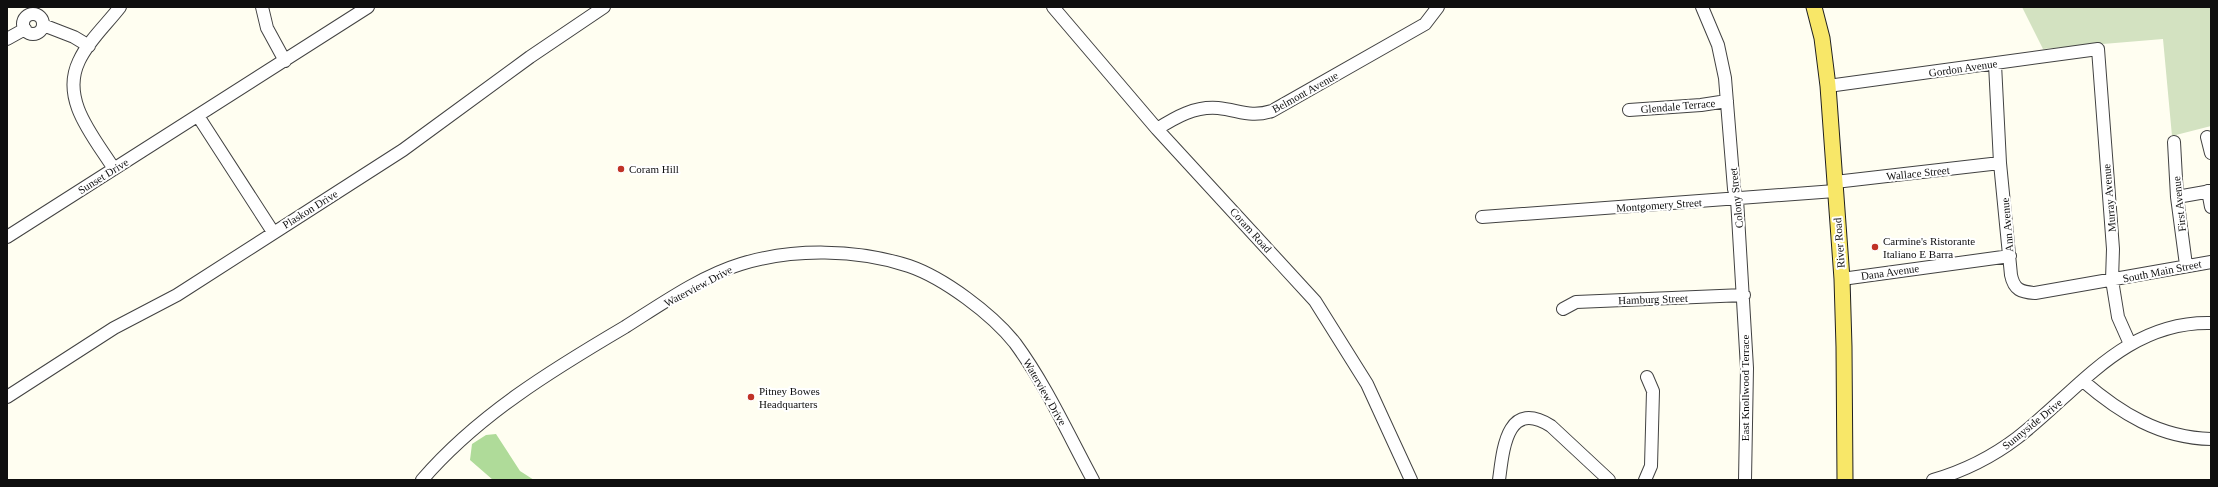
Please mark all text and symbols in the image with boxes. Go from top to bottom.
street label: Gordon Avenue [1928,57,1998,79]
street label: Belmont Avenue [1270,69,1340,115]
street label: Glendale Terrace [1640,97,1716,115]
street label: Sunset Drive [76,156,131,196]
place label: Coram Hill [629,163,679,175]
street label: Murray Avenue [2100,163,2118,233]
marker: Coram Hill [616,164,626,174]
street label: Wallace Street [1886,164,1950,182]
street label: Colony Street [1727,167,1745,229]
street label: First Avenue [2170,176,2188,232]
street label: Plaskon Drive [280,187,340,231]
street label: Montgomery Street [1616,196,1702,214]
street label: Ann Avenue [1999,197,2015,253]
street label: Coram Road [1228,205,1274,255]
street label: River Road [1831,217,1847,269]
place label: Carmine's Ristorante Italiano E Barra [1883,235,1975,260]
marker: Carmine's Ristorante Italiano E Barra [1870,242,1880,252]
street label: South Main Street [2122,257,2202,285]
street label: Dana Avenue [1860,262,1920,282]
street label: Waterview Drive [662,263,734,309]
street label: Hamburg Street [1618,292,1688,306]
street label: East Knollwood Terrace [1739,335,1751,441]
street label: Waterview Drive [1021,356,1069,428]
place label: Pitney Bowes Headquarters [759,385,820,410]
marker: Pitney Bowes Headquarters [746,392,756,402]
street label: Sunnyside Drive [2000,396,2064,452]

